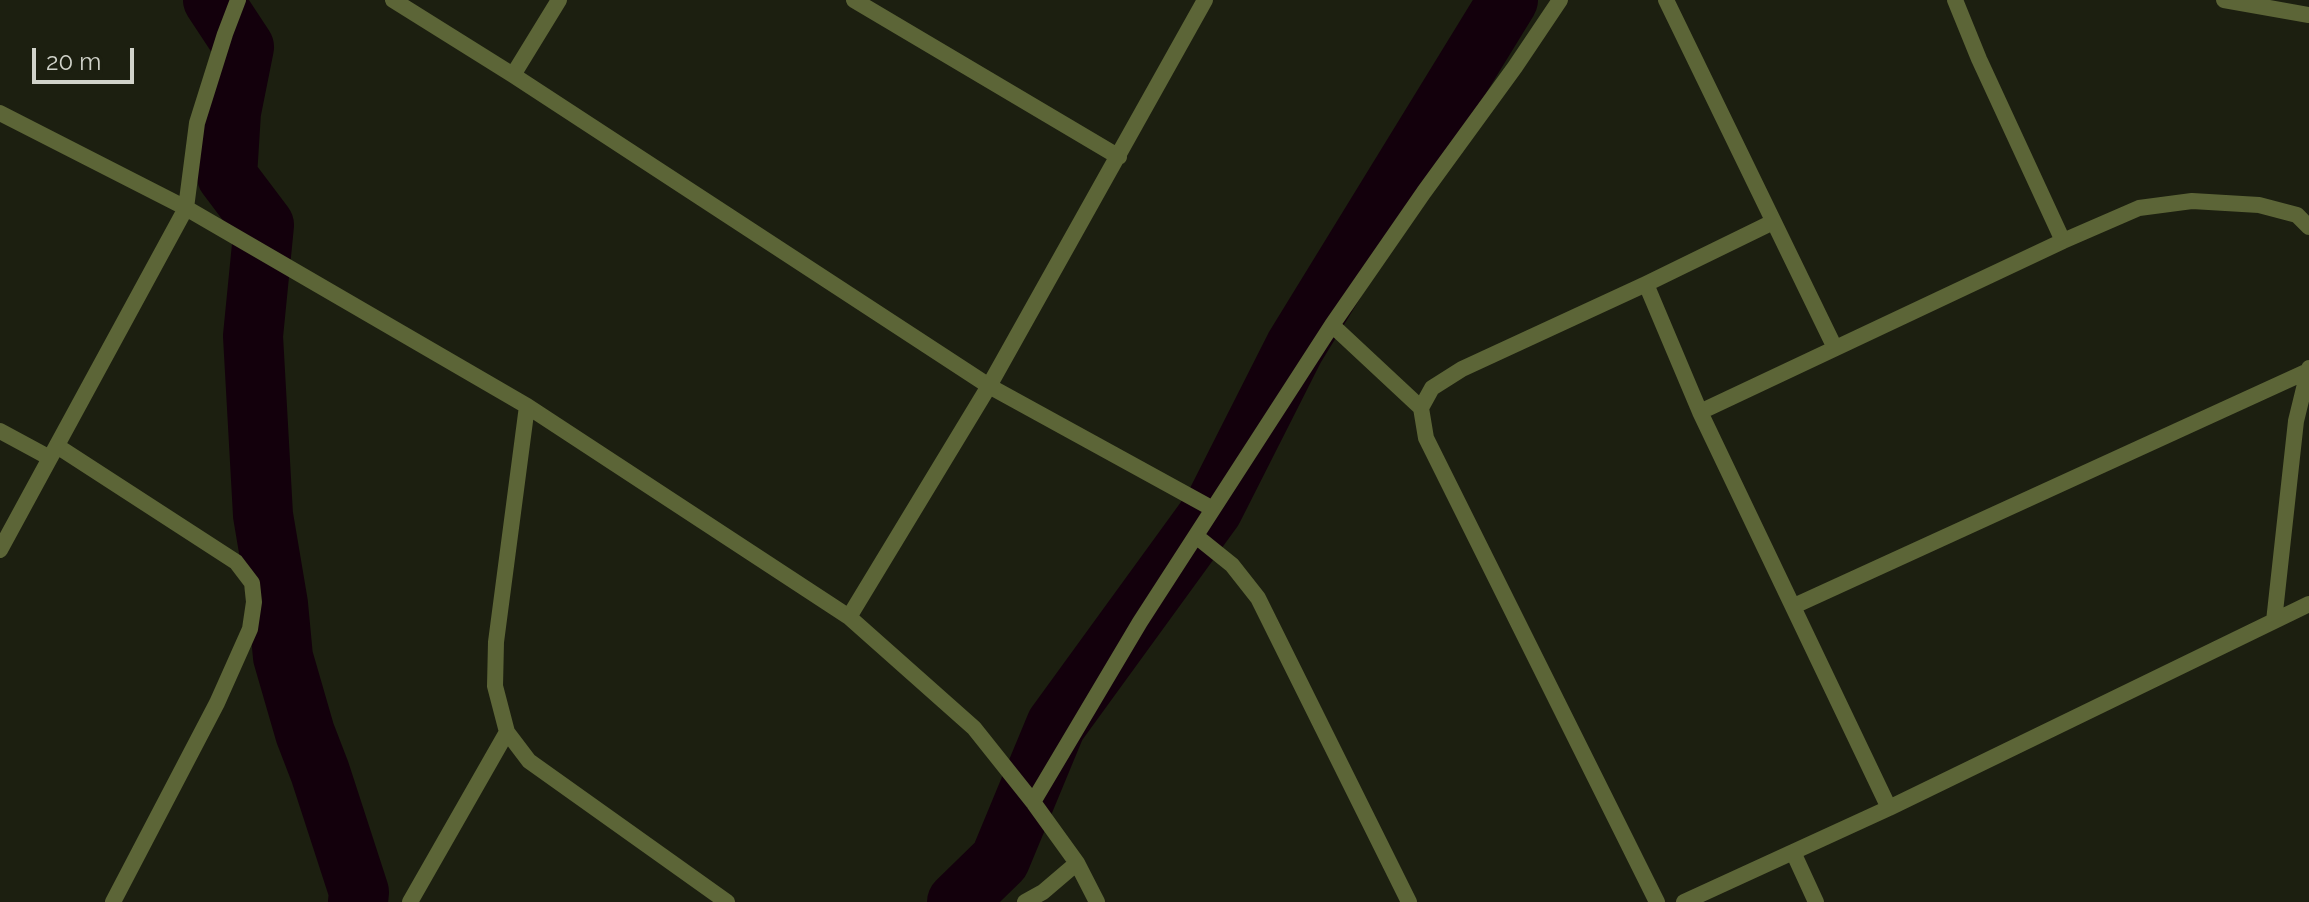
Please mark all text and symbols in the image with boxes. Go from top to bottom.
scale bar [36,32,138,82]
text: 20 m [46,47,101,76]

